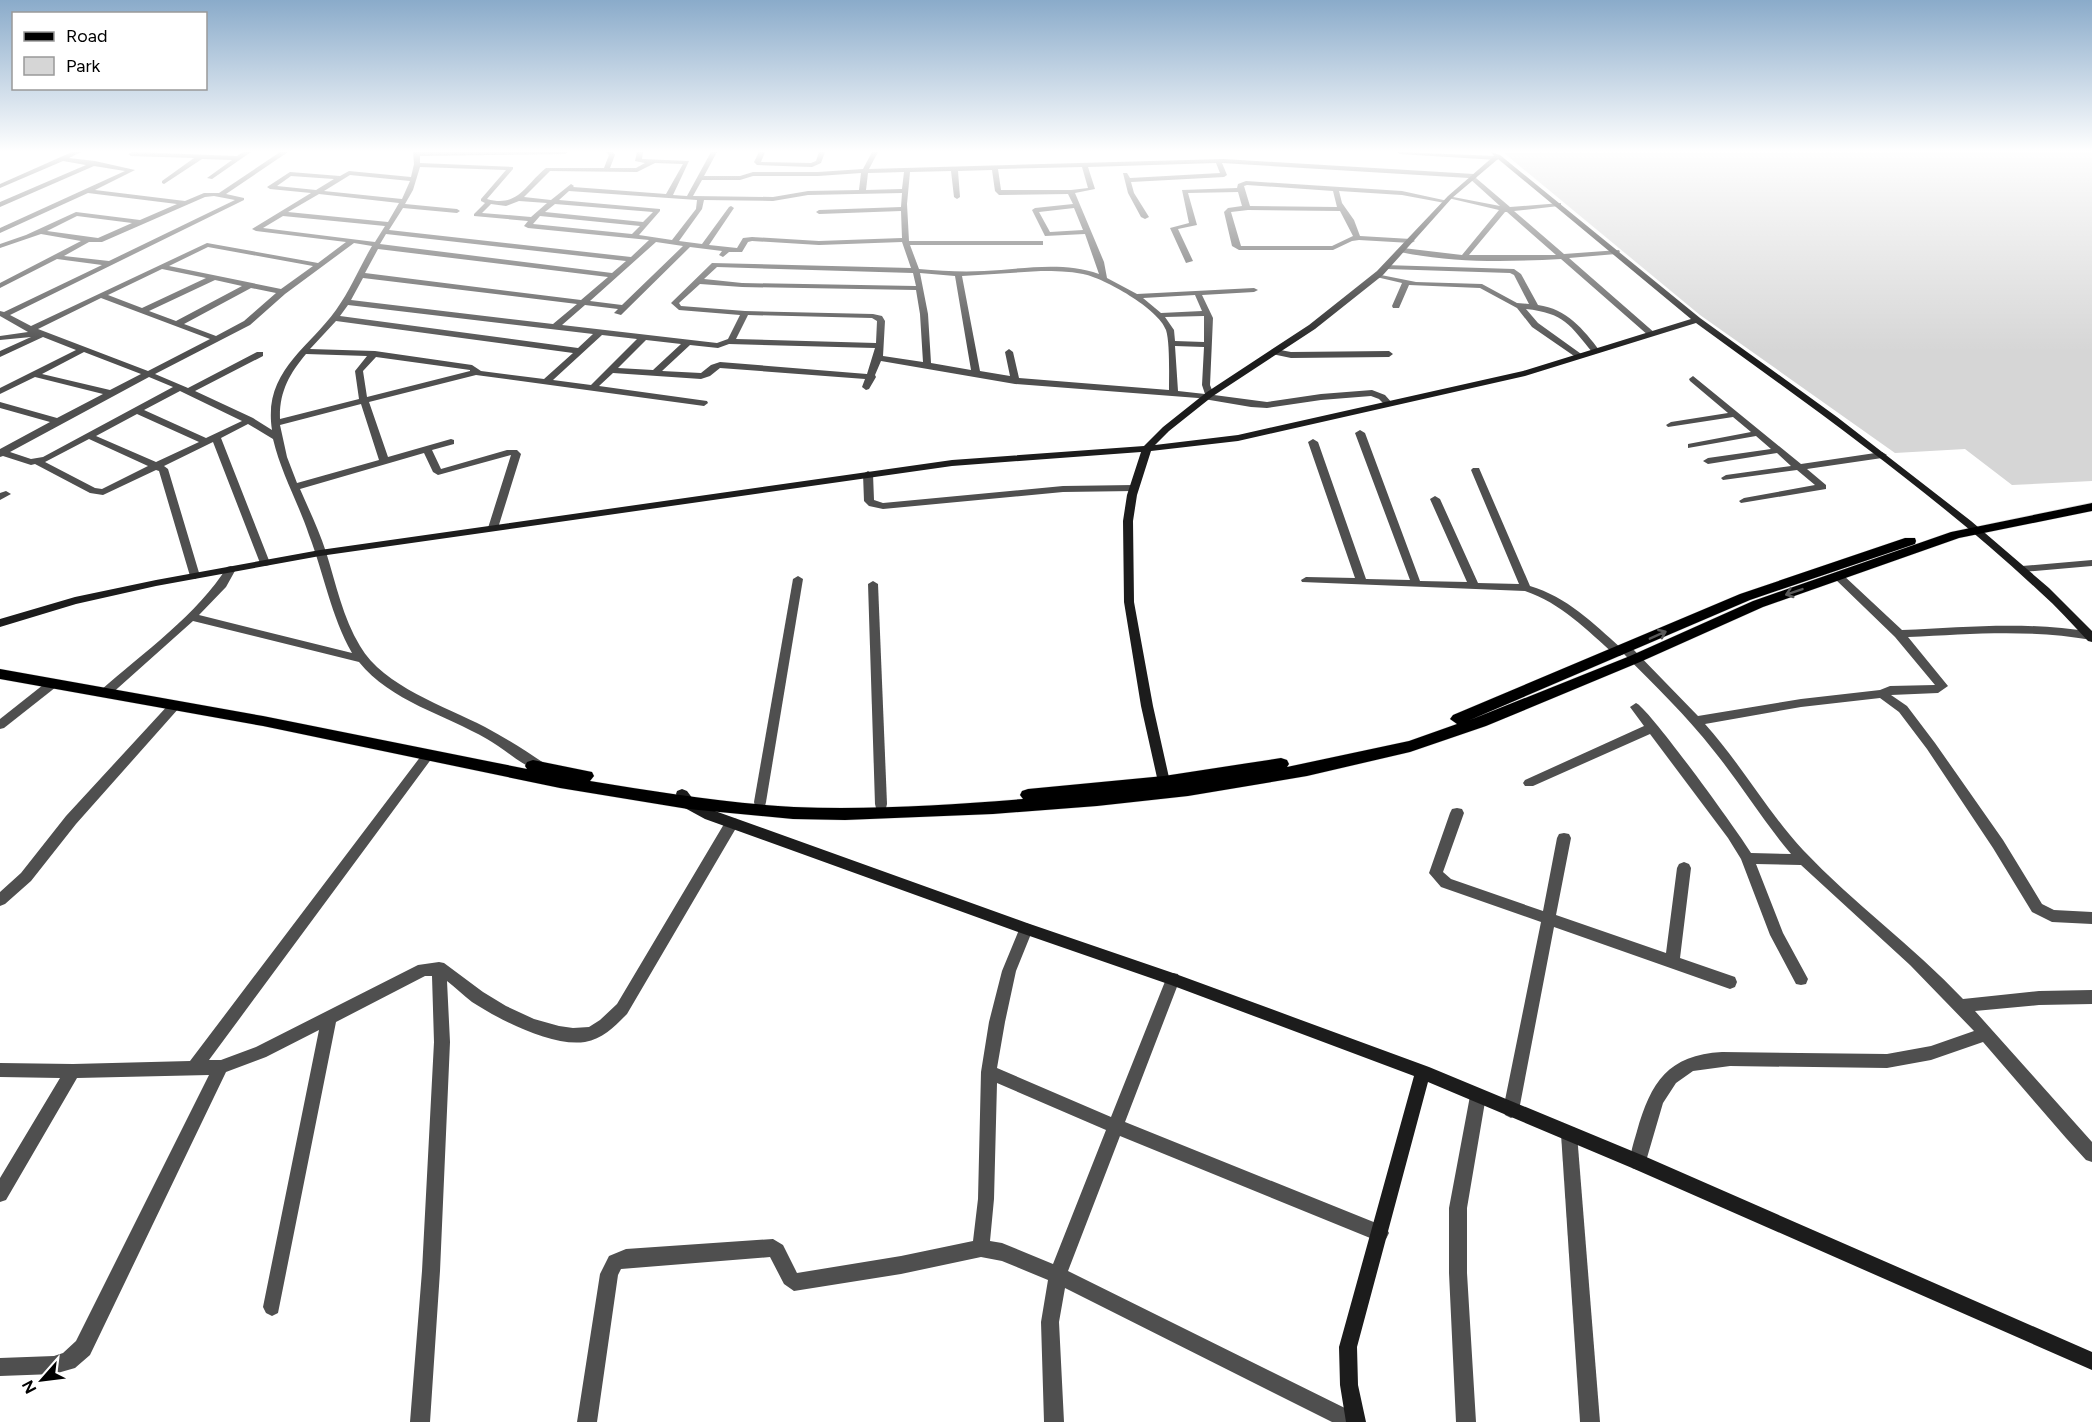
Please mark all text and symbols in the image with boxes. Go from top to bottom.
legend [12,12,207,90]
text: Road [66,25,107,47]
text: Park [66,55,101,77]
one-way arrow [1785,587,1804,598]
one-way arrow [1649,629,1667,640]
north arrow [12,1350,72,1410]
text: N [18,1377,40,1397]

